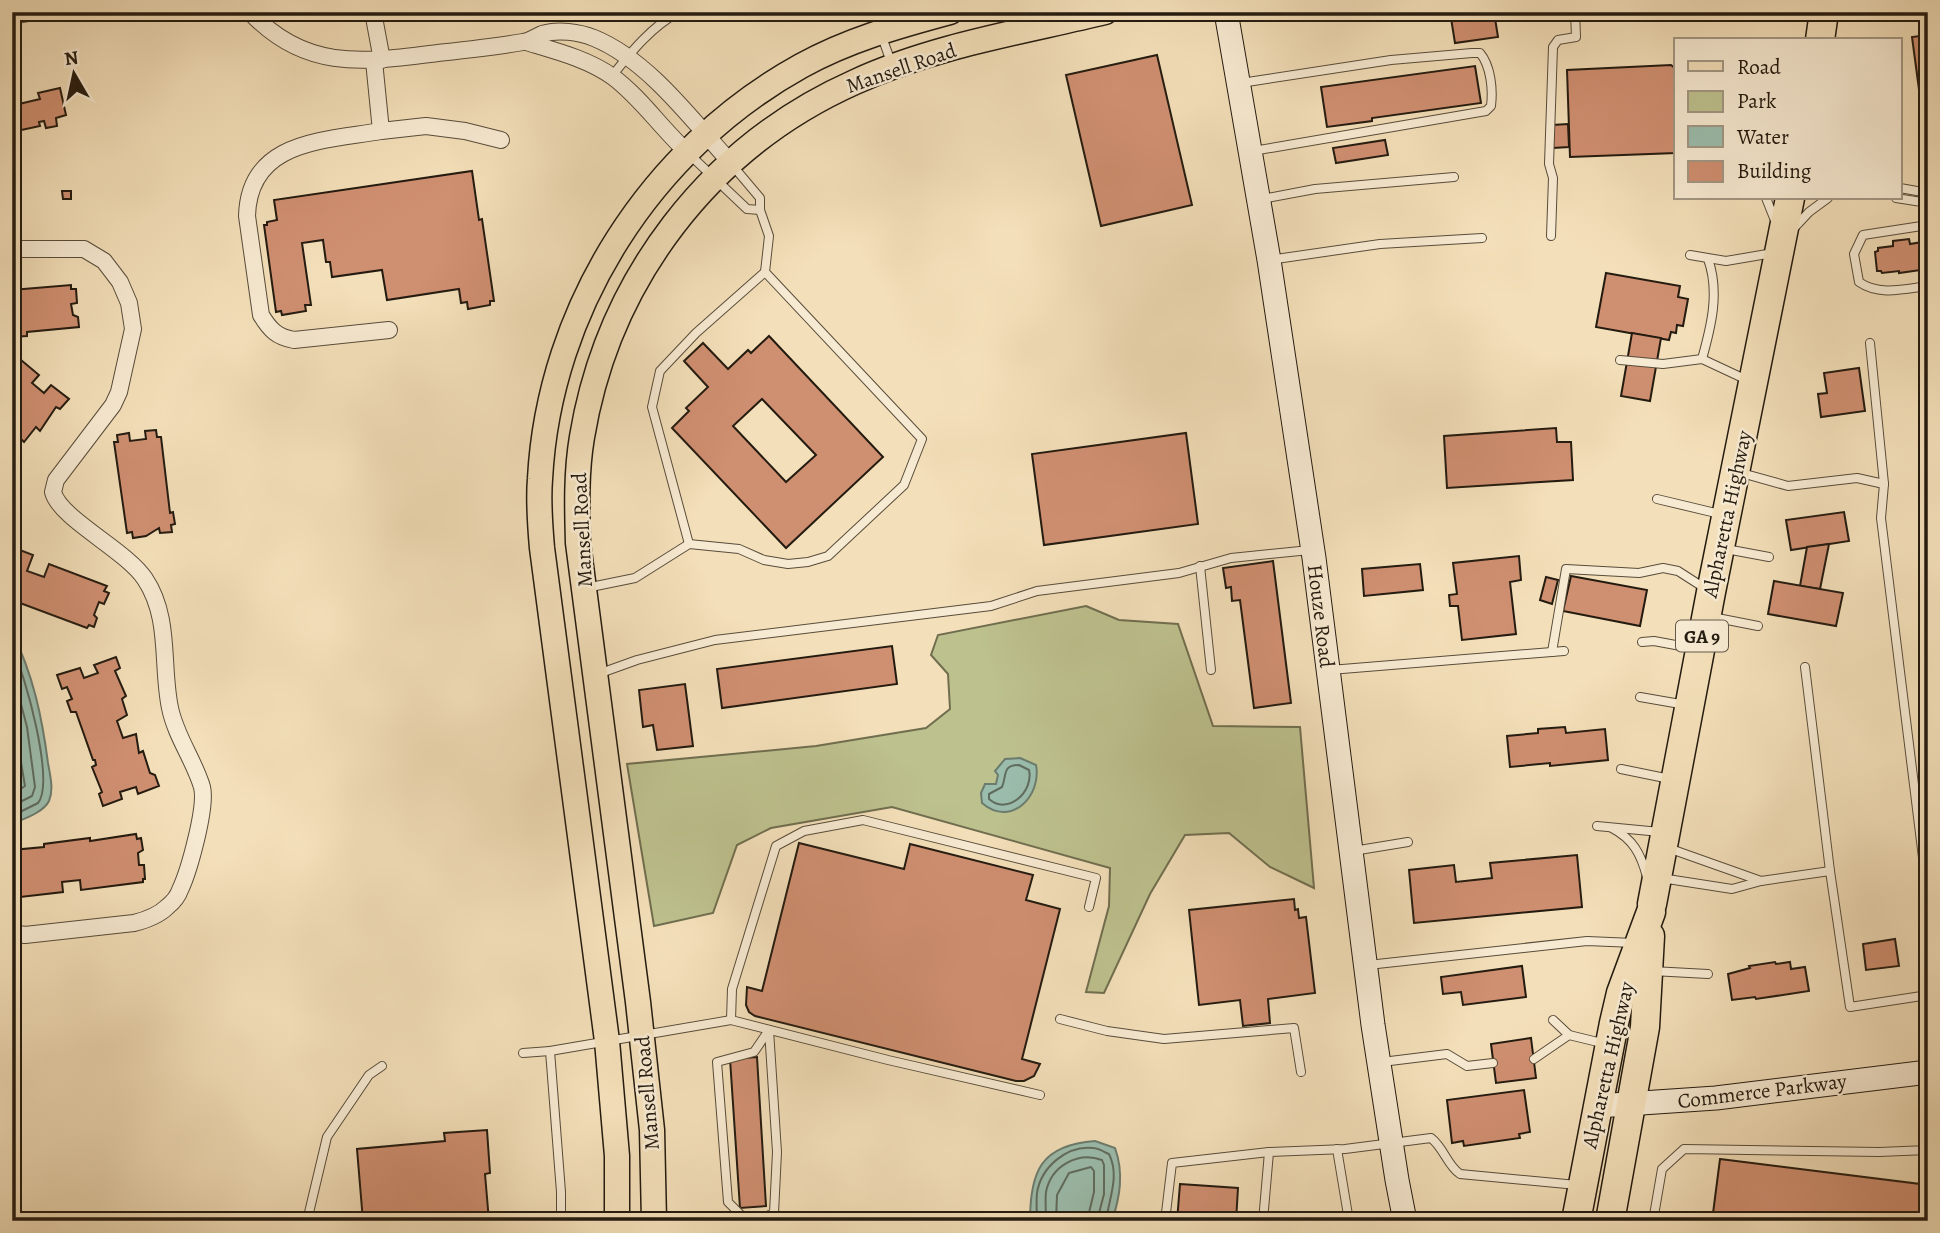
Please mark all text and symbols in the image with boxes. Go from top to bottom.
street label: Mansell Road [842,36,961,100]
north arrow [38,38,108,108]
legend [1674,38,1902,200]
text: N [63,44,81,72]
text: Road [1737,53,1781,81]
text: Park [1737,87,1777,115]
text: Water [1736,123,1789,151]
text: Building [1737,157,1812,185]
street label: Alpharetta Highway [1695,427,1759,601]
street label: Mansell Road [565,471,599,588]
street label: Houze Road [1301,563,1341,670]
road number: GA 9 [1676,621,1728,652]
street label: Alpharetta Highway [1575,978,1641,1152]
street label: Mansell Road [628,1034,666,1151]
street label: Commerce Parkway [1676,1067,1849,1115]

